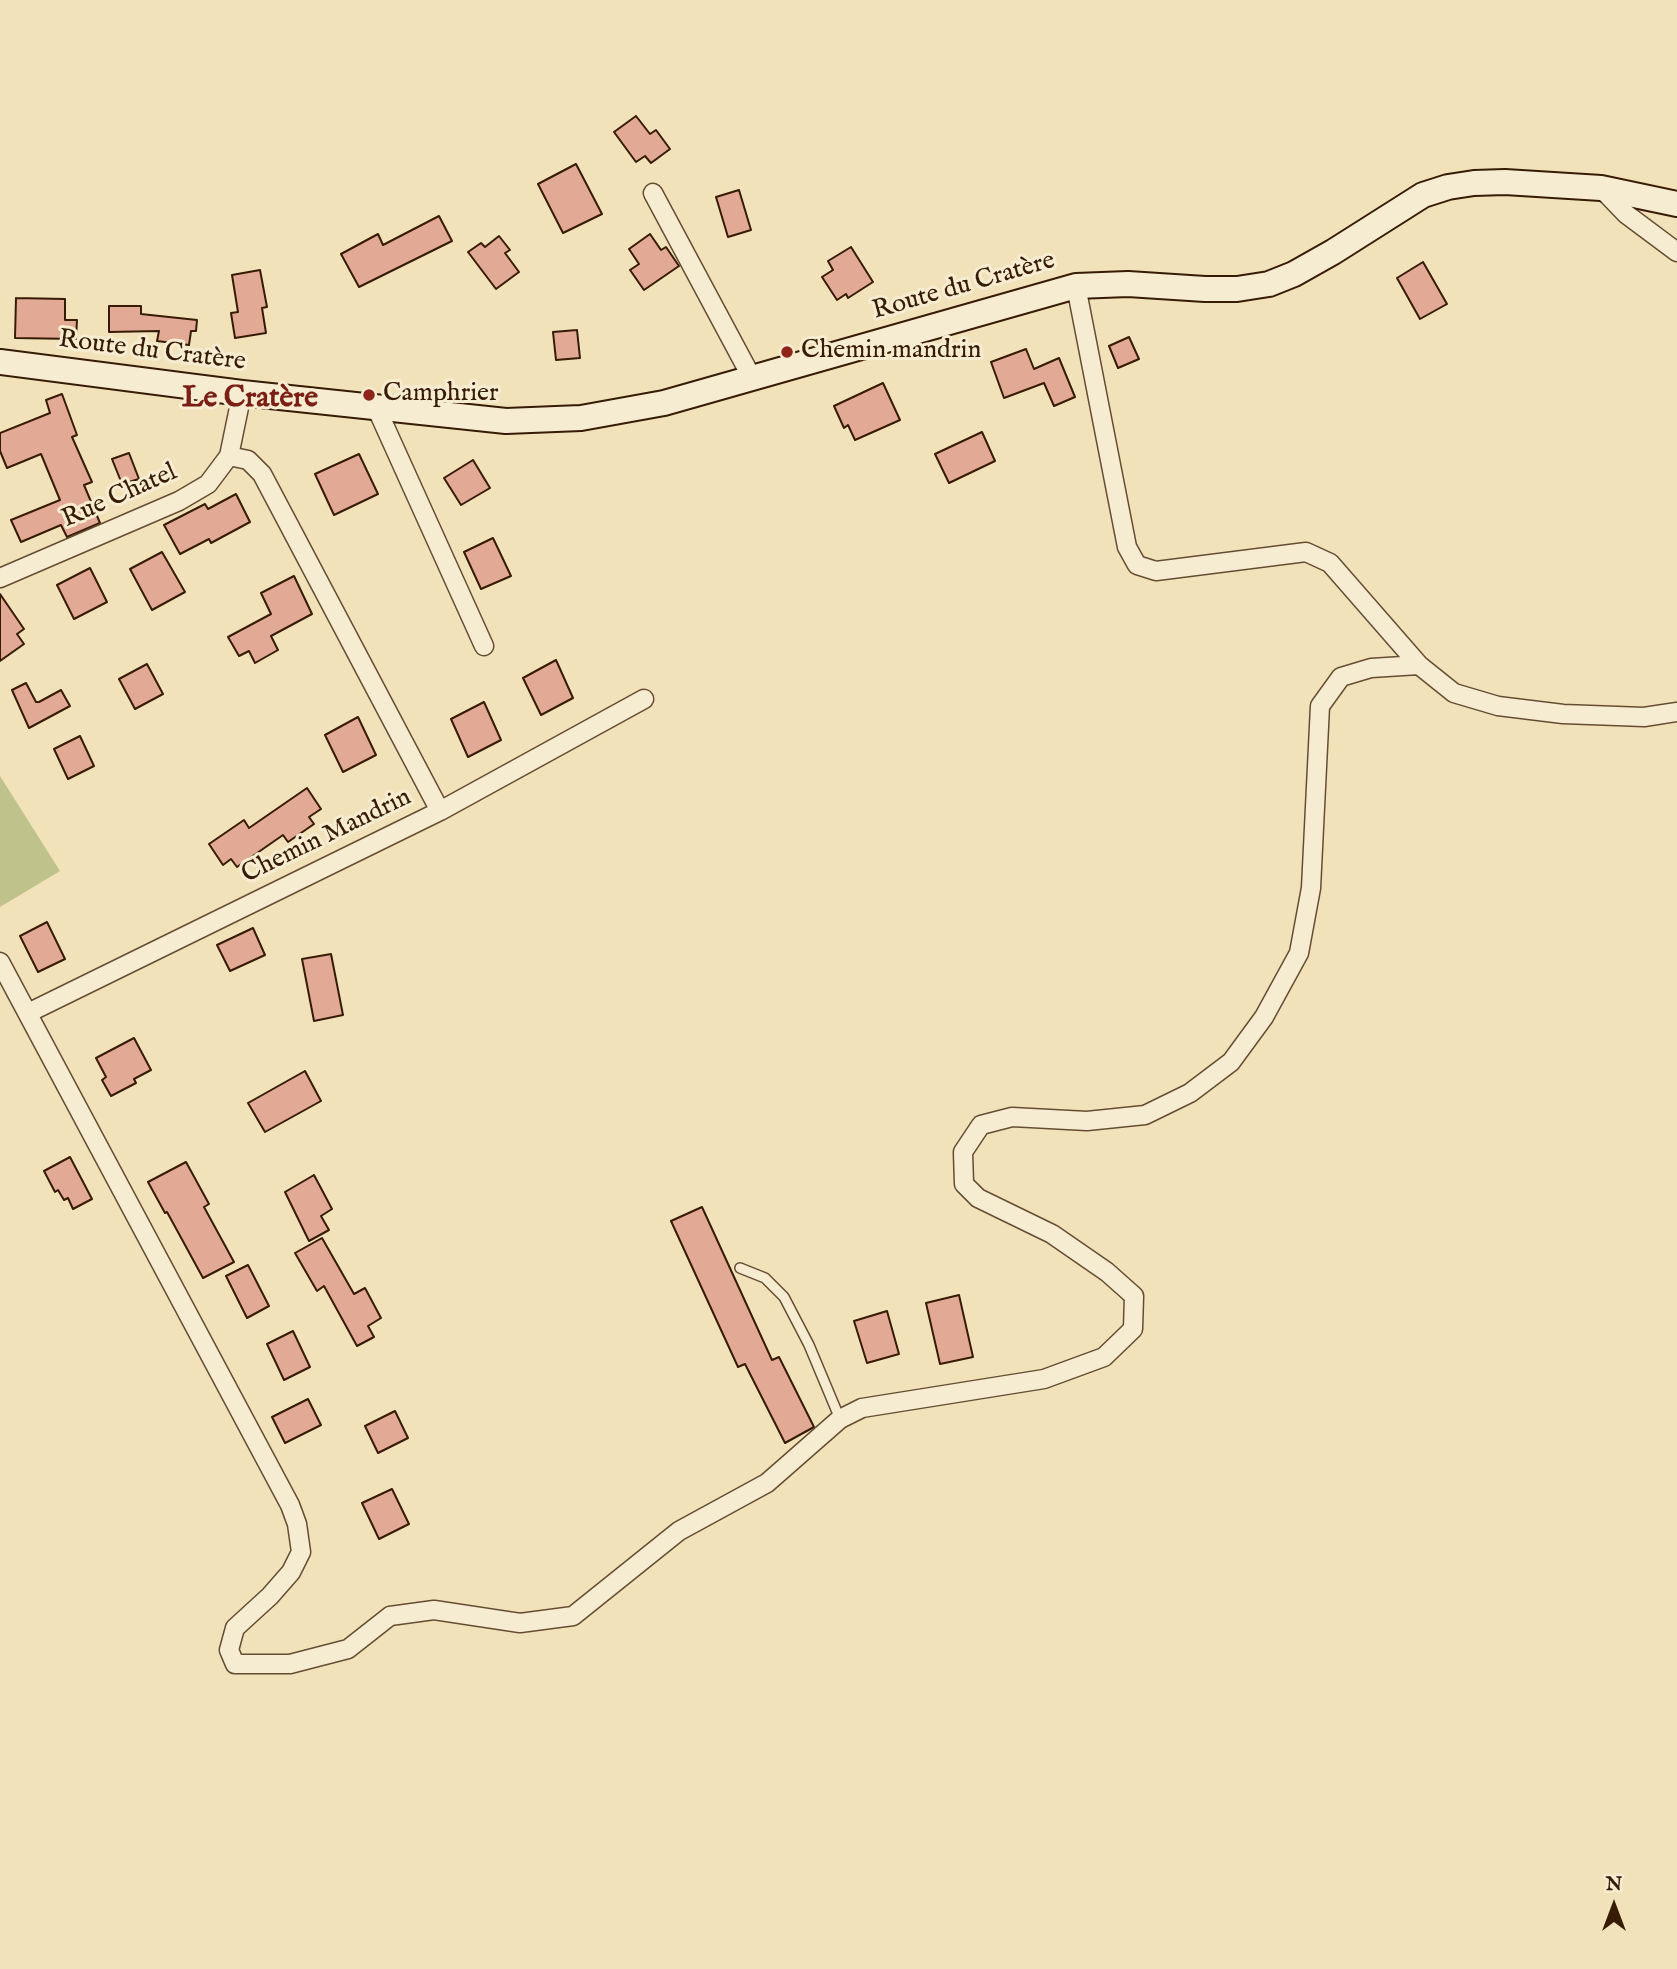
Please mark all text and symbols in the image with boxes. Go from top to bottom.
street label: Route du Cratère [869,246,1059,328]
street label: Route du Cratère [57,325,247,379]
place label: Chemin mandrin [801,336,981,368]
marker: Chemin mandrin [779,344,795,360]
place label: Camphrier [383,379,499,411]
district label: Le Cratère [182,382,318,418]
marker: Camphrier [361,387,377,403]
street label: Rue Chatel [58,458,182,536]
street label: Chemin Mandrin [237,783,417,891]
north arrow [1579,1871,1649,1941]
text: N [1606,1873,1622,1897]

